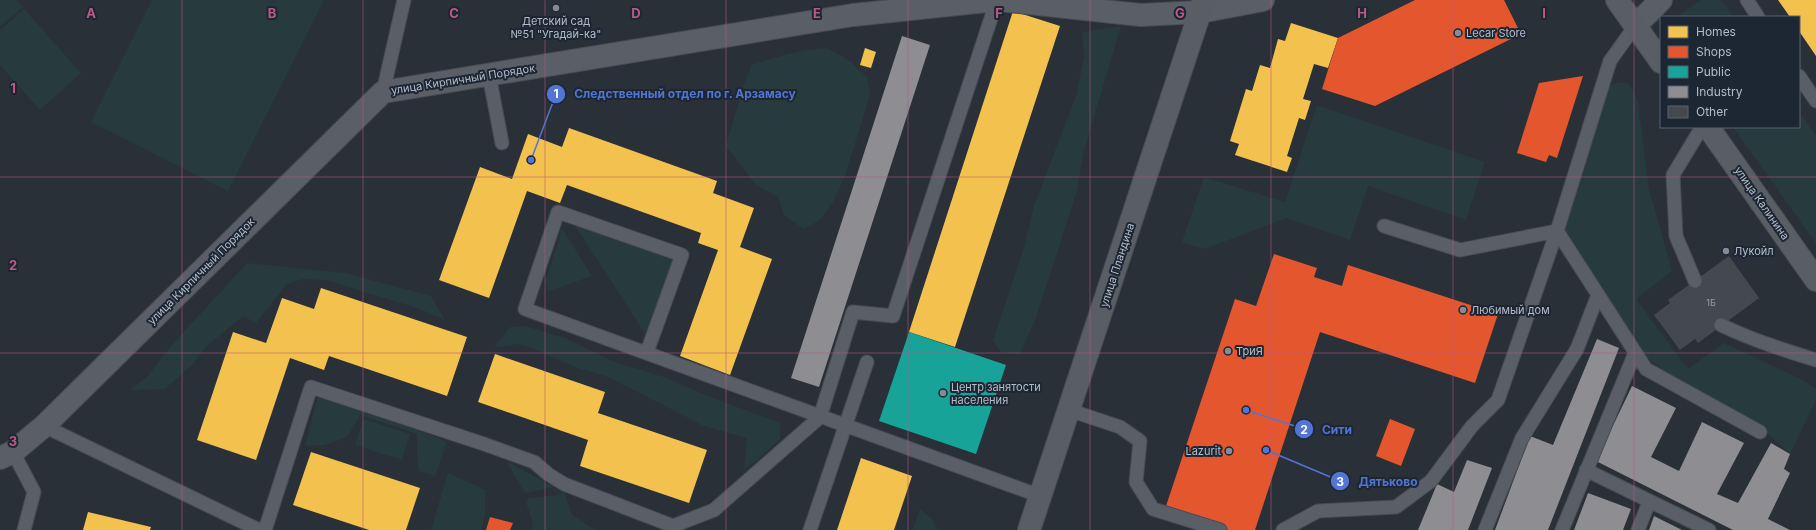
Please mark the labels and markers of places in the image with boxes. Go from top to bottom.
marker: Детский сад №51 "Угадай-ка" [551,3,561,13]
place label: Детский сад №51 "Угадай-ка" [511,14,601,41]
place label: Lecar Store [1466,26,1526,40]
marker: Lecar Store [1453,28,1463,38]
callout: Следственный отдел по г. Арзамасу [546,82,803,106]
place label: Лукойл [1734,244,1774,258]
marker: Лукойл [1721,246,1731,256]
place label: Любимый дом [1471,303,1550,317]
marker: Любимый дом [1458,305,1468,315]
place label: ТриЯ [1236,344,1263,358]
marker: ТриЯ [1223,346,1233,356]
place label: Центр занятости населения [951,380,1041,407]
marker: Центр занятости населения [938,388,948,398]
callout: Сити [1294,417,1360,441]
place label: Lazurit [1185,444,1221,458]
marker: Lazurit [1224,446,1234,456]
callout: Дятьково [1330,469,1425,493]

